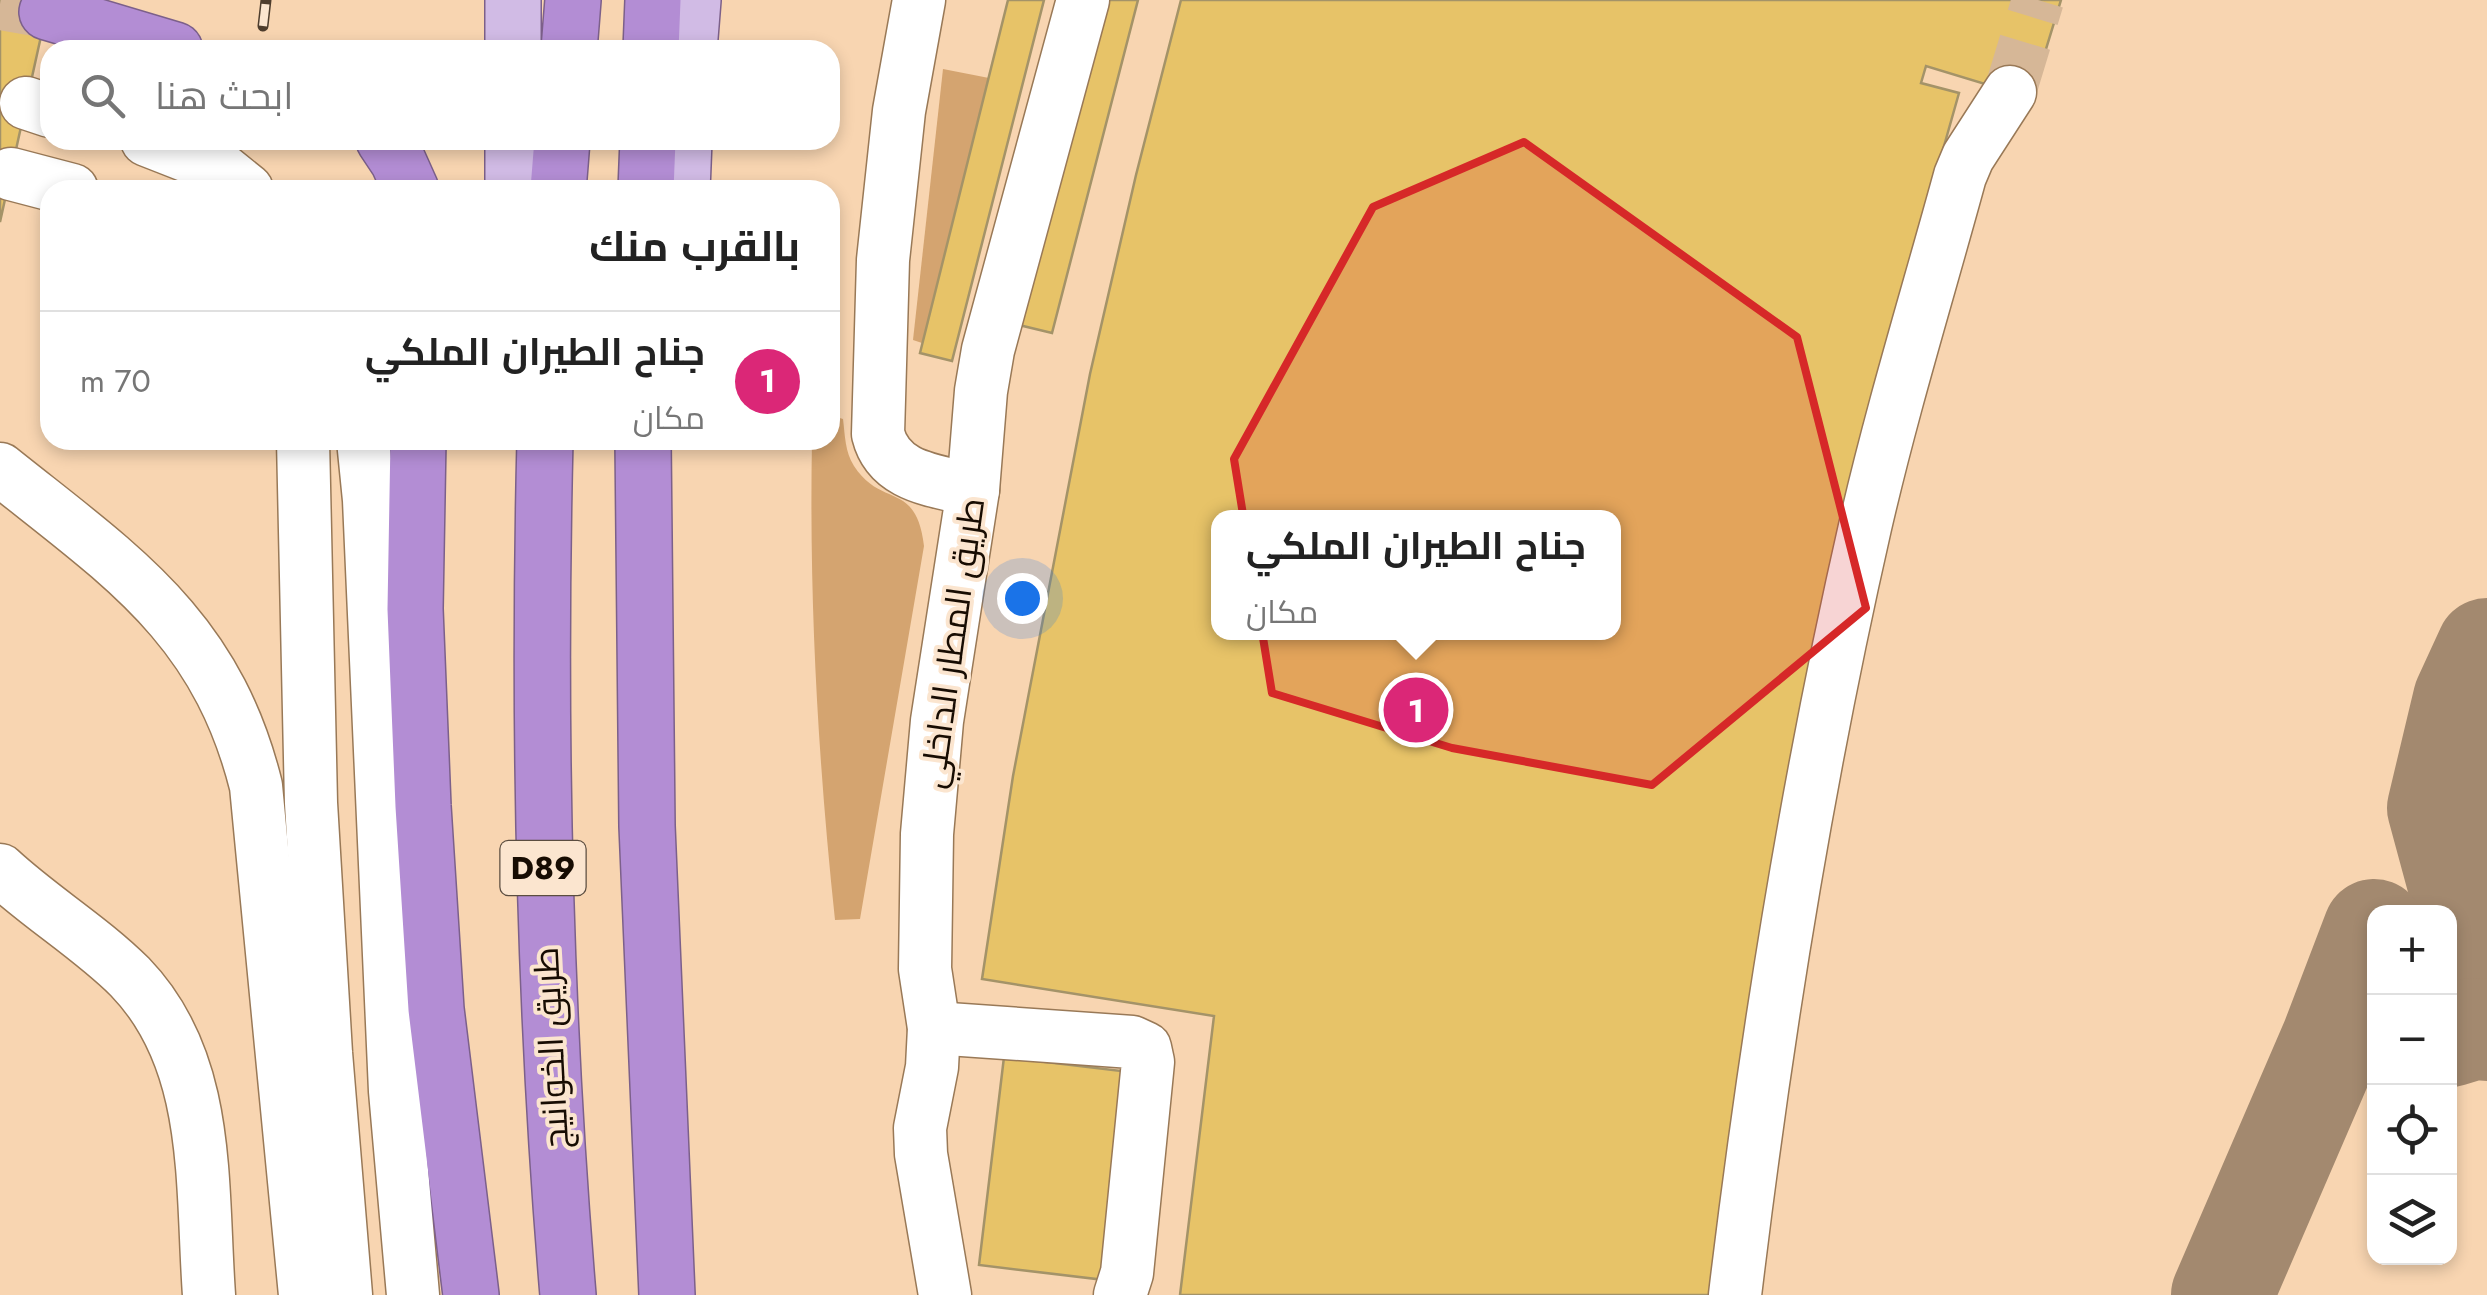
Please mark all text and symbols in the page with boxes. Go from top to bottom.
search box [40,40,840,150]
icon: search [75,68,130,123]
text: ابحث هنا [155,68,293,123]
text: بالقرب منك [589,216,800,277]
text: جناح الطيران الملكي [365,324,705,379]
text: 70 m [80,358,151,404]
text: 1 [759,358,776,404]
text: مكان [633,395,705,441]
street label: طريق المطار الداخلي [907,495,999,792]
popup [1211,510,1621,640]
text: جناح الطيران الملكي [1246,518,1586,573]
your location [997,573,1048,624]
text: مكان [1246,589,1318,635]
pin: 1 [1384,672,1448,748]
road number: D89 [500,841,586,895]
map controls [2367,905,2457,1265]
button: + [2367,905,2457,995]
street label: طريق الخوانيج [521,946,581,1150]
button: − [2367,995,2457,1085]
button: locate [2367,1085,2457,1175]
button: layers [2367,1175,2457,1265]

